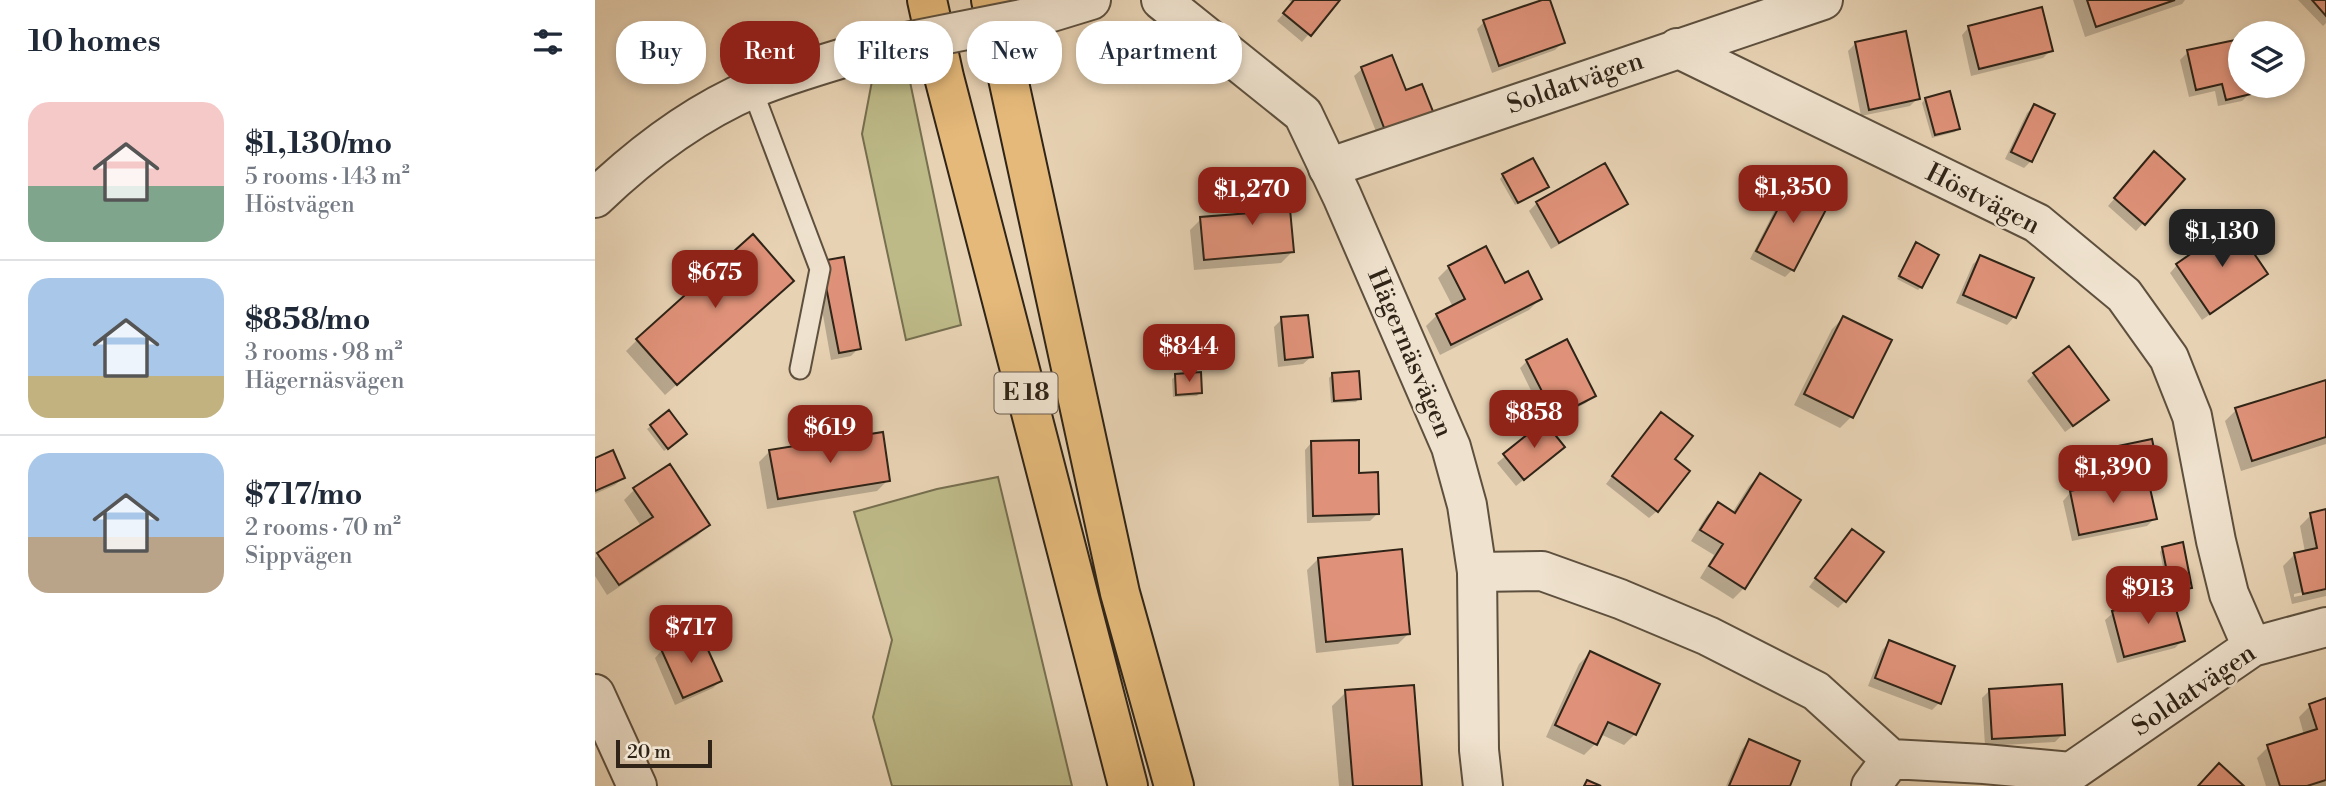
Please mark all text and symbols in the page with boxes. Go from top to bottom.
chip: Buy [616,21,706,84]
chip: Rent [720,21,820,84]
chip: Filters [834,21,953,84]
chip: New [967,21,1062,84]
chip: Apartment [1076,21,1242,84]
map controls [2228,21,2305,98]
button: layers [2228,21,2305,98]
text: 10 homes [28,23,161,61]
icon: filters [529,23,567,61]
street label: Soldatvägen [1503,45,1647,121]
text: $1,130/mo [245,125,392,163]
icon: home [84,130,168,214]
street label: Höstvägen [1920,157,2046,241]
text: 5 rooms · 143 m² [245,163,410,191]
pin: $1,350 [1736,166,1850,225]
pin: $1,270 [1195,168,1309,227]
text: $1,350 [1755,174,1831,202]
text: $1,270 [1214,176,1290,204]
text: Höstvägen [245,191,355,219]
pin: $1,130 [2165,210,2279,269]
text: $1,130 [2185,218,2259,246]
pin: $675 [674,250,756,310]
text: $675 [688,259,742,287]
street label: Hägernäsvägen [1360,264,1460,442]
text: $858/mo [245,301,370,339]
icon: home [84,306,168,390]
pin: $844 [1148,324,1230,384]
text: $844 [1159,333,1219,361]
text: 3 rooms · 98 m² [245,339,402,367]
text: Hägernäsvägen [245,367,404,395]
road number: E 18 [995,372,1057,414]
pin: $858 [1493,391,1575,450]
text: $858 [1505,399,1563,427]
pin: $619 [789,406,871,465]
text: $619 [804,414,856,442]
pin: $1,390 [2056,446,2170,505]
text: $1,390 [2074,454,2152,482]
text: $717/mo [245,476,362,514]
icon: home [84,481,168,565]
text: 2 rooms · 70 m² [245,514,401,542]
text: Sippvägen [245,542,352,570]
pin: $913 [2107,566,2189,626]
text: $913 [2122,575,2174,603]
pin: $717 [650,606,732,665]
text: $717 [665,614,717,642]
street label: Soldatvägen [2126,637,2262,743]
scale bar [616,737,712,769]
text: 20 m [627,740,671,764]

